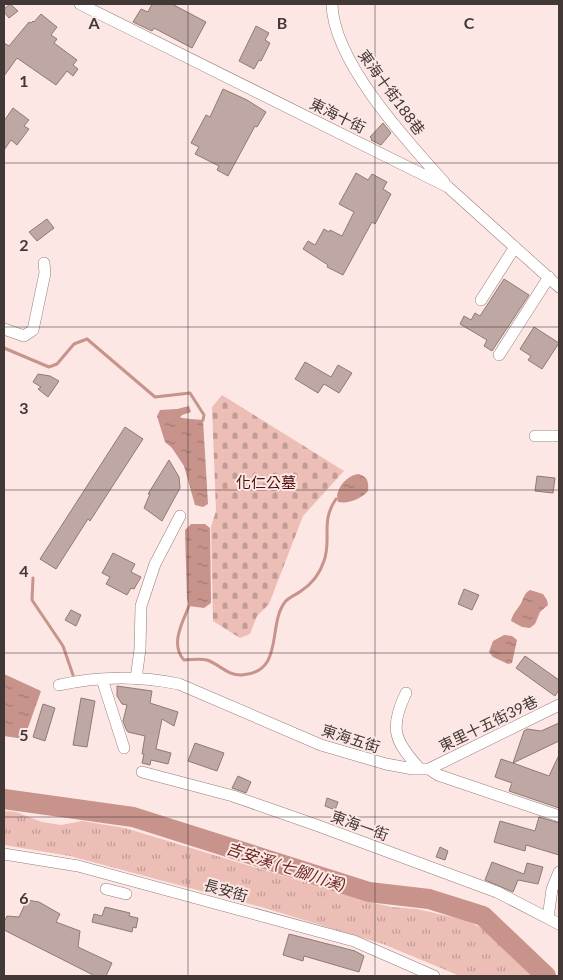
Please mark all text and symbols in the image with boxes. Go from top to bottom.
text: A [87,13,100,32]
text: B [277,13,287,32]
text: C [464,13,475,32]
street label: 東海十街188巷 [355,46,429,138]
text: 1 [19,71,29,90]
street label: 東海十街 [307,94,369,136]
text: 2 [19,235,29,254]
text: 3 [19,398,29,417]
park label: 化仁公墓 [236,473,296,491]
text: 4 [19,561,29,580]
street label: 東里十五街39巷 [436,691,540,755]
street label: 東海五街 [320,720,382,756]
text: 5 [19,725,29,744]
street label: 東海一街 [329,806,391,844]
water label: 吉安溪 (七腳川溪) [224,838,348,894]
street label: 長安街 [202,875,250,905]
text: 6 [19,888,29,907]

